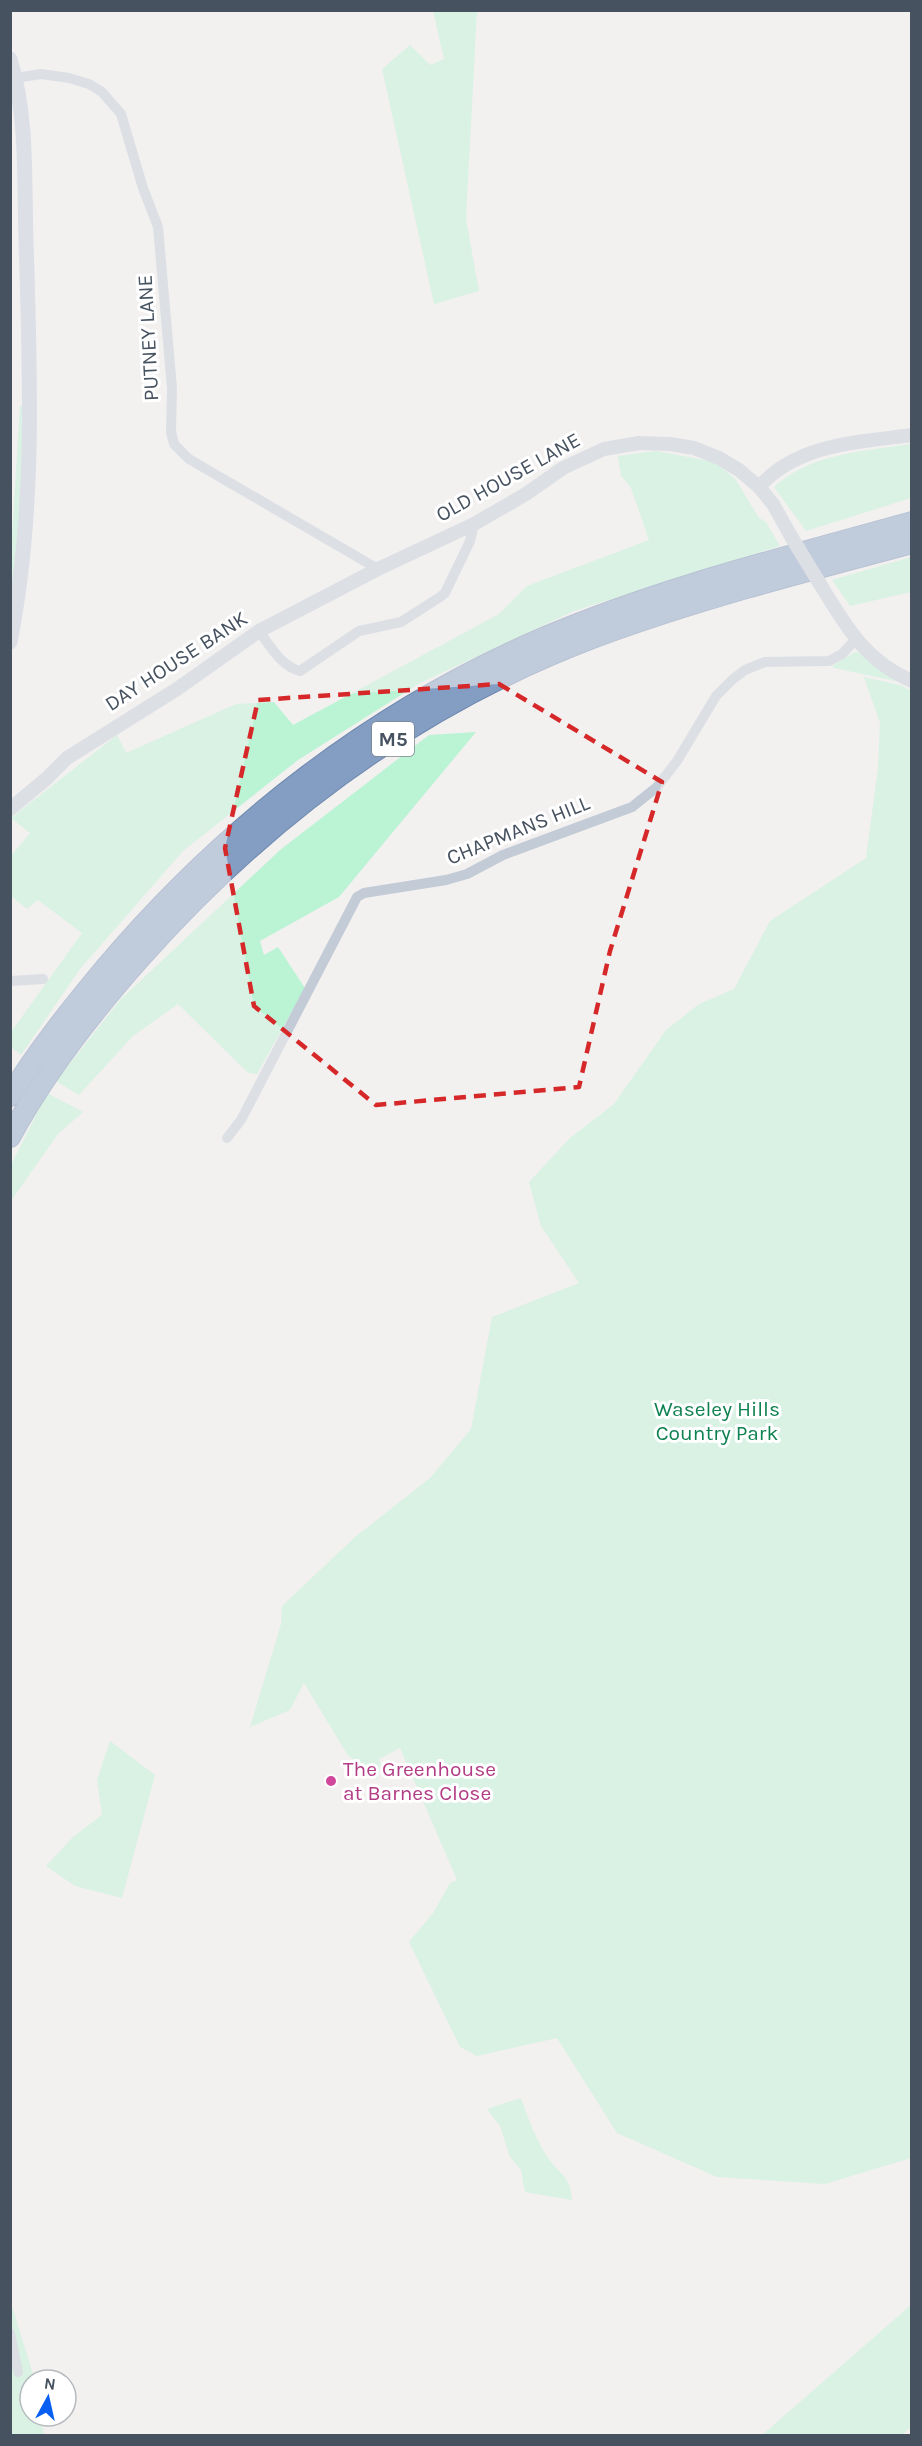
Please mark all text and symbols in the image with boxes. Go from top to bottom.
street label: PUTNEY LANE [133,274,163,402]
street label: OLD HOUSE LANE [432,427,584,527]
street label: DAY HOUSE BANK [100,606,252,716]
road number: M5 [372,722,414,756]
street label: CHAPMANS HILL [443,790,593,870]
park label: Waseley Hills Country Park [654,1397,780,1445]
place label: The Greenhouse at Barnes Close [343,1757,496,1805]
marker: The Greenhouse at Barnes Close [324,1774,338,1788]
north arrow [18,2368,78,2428]
text: N [43,2373,57,2394]

